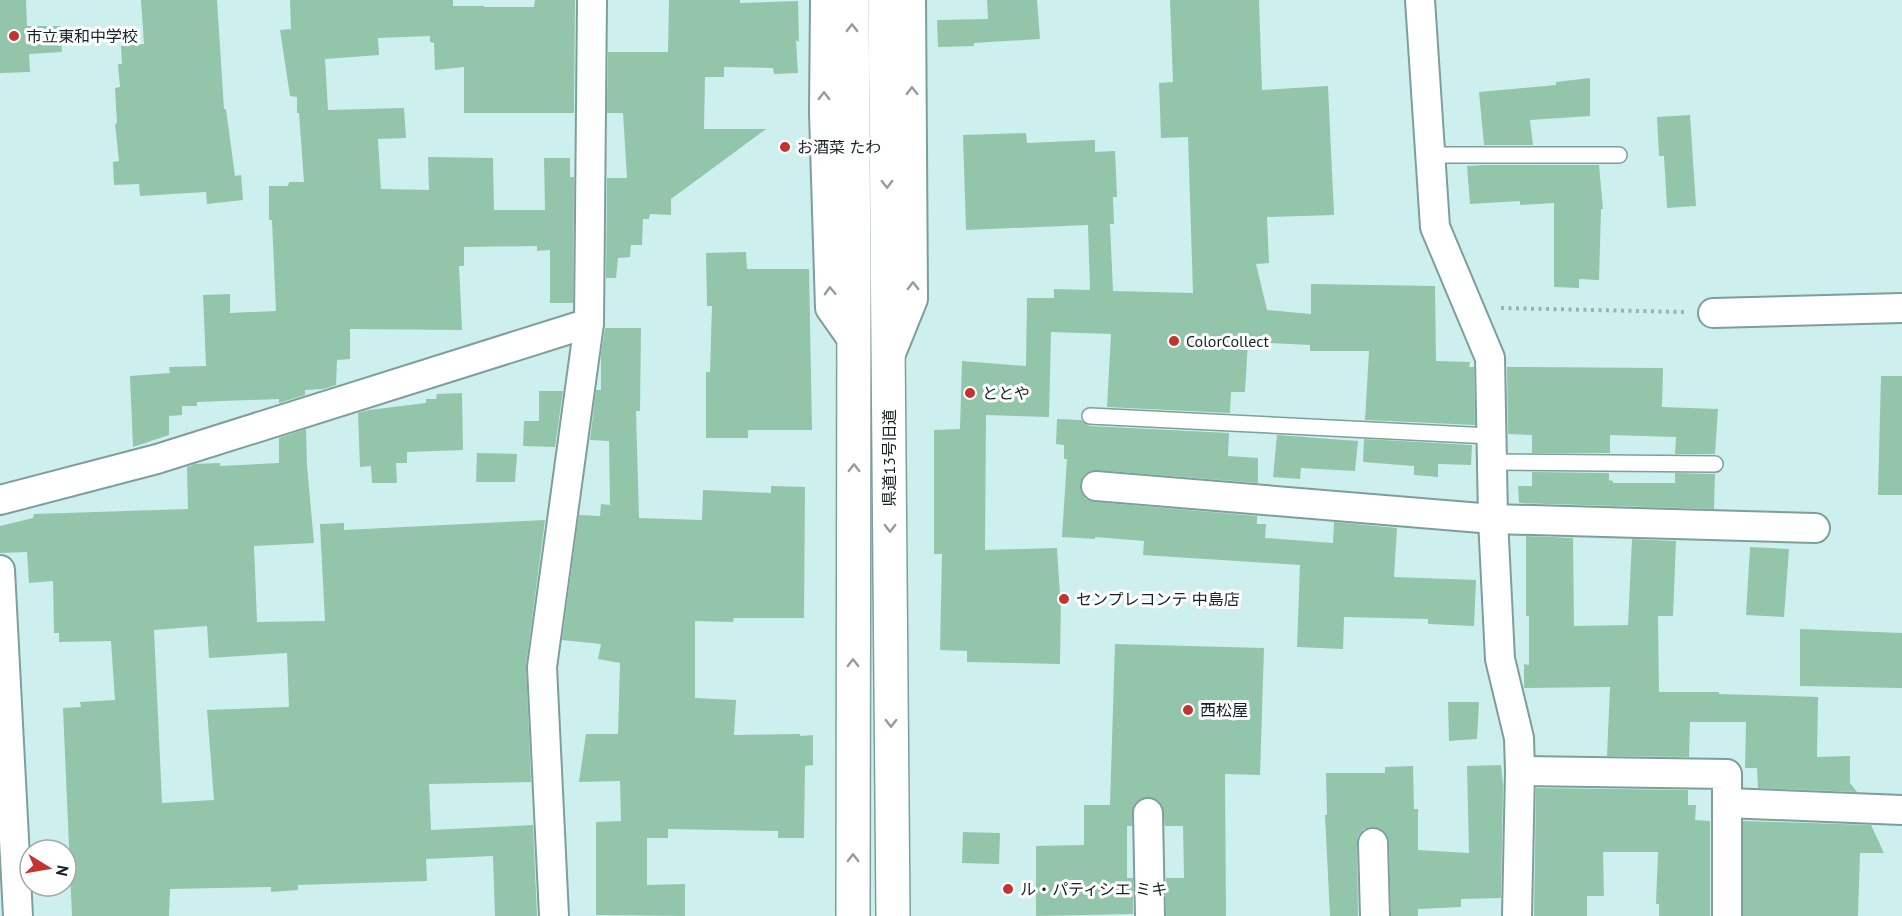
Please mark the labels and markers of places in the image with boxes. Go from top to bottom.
place label: 市立東和中学校 [26,26,138,46]
marker: 市立東和中学校 [7,29,21,43]
place label: お酒菜 たわ [797,137,881,157]
marker: お酒菜 たわ [778,140,792,154]
place label: ColorCollect [1186,331,1270,351]
marker: ColorCollect [1167,334,1181,348]
place label: ととや [982,383,1030,403]
marker: ととや [963,386,977,400]
place label: センプレコンテ 中島店 [1076,589,1240,609]
marker: センプレコンテ 中島店 [1057,592,1071,606]
place label: 西松屋 [1200,700,1248,720]
marker: 西松屋 [1181,703,1195,717]
place label: ル・パティシエ ミキ [1020,879,1167,899]
marker: ル・パティシエ ミキ [1001,882,1015,896]

